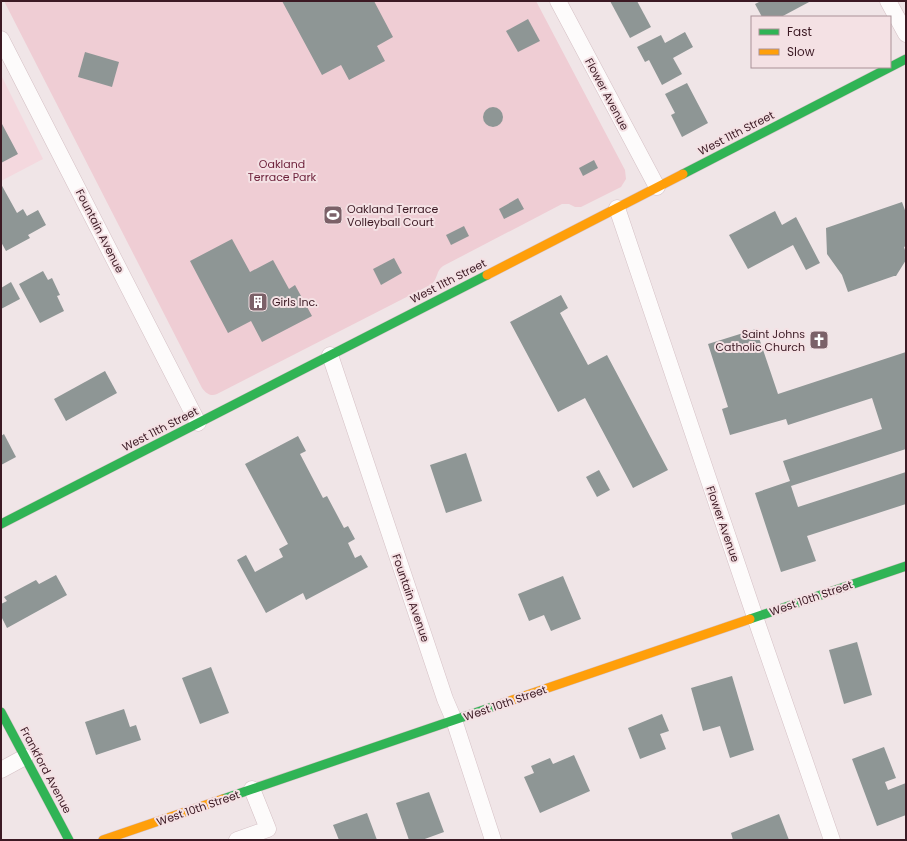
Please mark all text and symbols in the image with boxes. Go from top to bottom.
legend [751,16,891,68]
text: Fast [787,23,812,40]
text: Slow [787,43,815,60]
street label: Flower Avenue [581,55,633,133]
street label: West 11th Street [695,107,777,159]
park label: Oakland Terrace Park [248,156,317,185]
street label: Fountain Avenue [72,186,128,276]
place label: Oakland Terrace Volleyball Court [347,201,438,230]
sports icon: Oakland Terrace Volleyball Court [322,204,344,226]
street label: West 11th Street [407,255,489,307]
building icon: Girls Inc. [247,291,269,313]
place label: Girls Inc. [272,294,318,310]
place label: Saint Johns Catholic Church [716,326,805,355]
church icon: Saint Johns Catholic Church [808,329,830,351]
street label: West 11th Street [119,403,201,455]
street label: Flower Avenue [702,484,744,564]
street label: Fountain Avenue [388,552,434,644]
street label: West 10th Street [767,576,855,620]
street label: West 10th Street [461,681,549,725]
street label: Frankford Avenue [16,724,76,816]
street label: West 10th Street [154,786,242,830]

